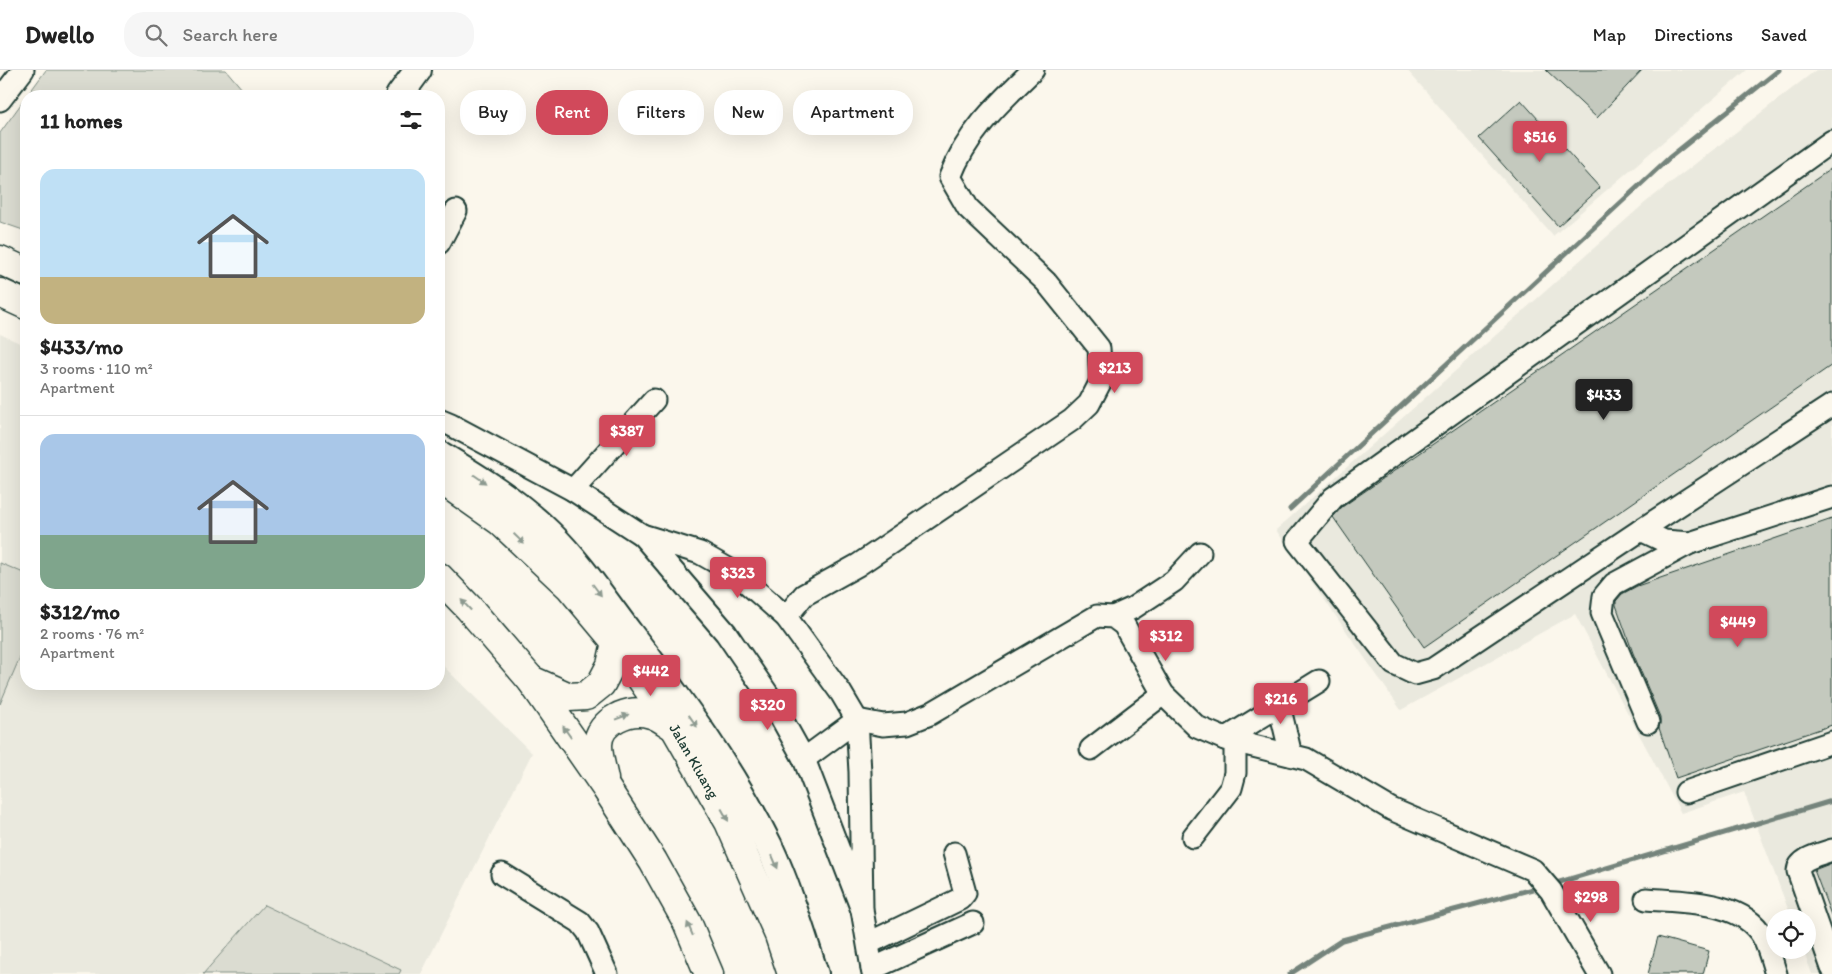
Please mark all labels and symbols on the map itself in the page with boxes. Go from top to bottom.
pin: $516 [1510,121,1570,163]
pin: $213 [1085,352,1145,394]
pin: $433 [1574,378,1634,421]
pin: $387 [597,414,657,457]
one-way arrow [473,474,487,484]
one-way arrow [513,533,525,545]
pin: $323 [708,556,768,599]
one-way arrow [592,583,603,596]
one-way arrow [460,600,472,612]
pin: $449 [1708,606,1768,648]
pin: $312 [1136,620,1196,662]
pin: $442 [621,654,681,697]
pin: $216 [1251,682,1311,725]
pin: $320 [738,688,798,731]
one-way arrow [615,713,630,721]
one-way arrow [688,715,698,728]
street label: Jalan Kluang [665,720,723,802]
one-way arrow [562,725,572,739]
one-way arrow [721,809,730,822]
one-way arrow [772,854,779,869]
pin: $298 [1561,880,1621,923]
one-way arrow [686,922,694,936]

